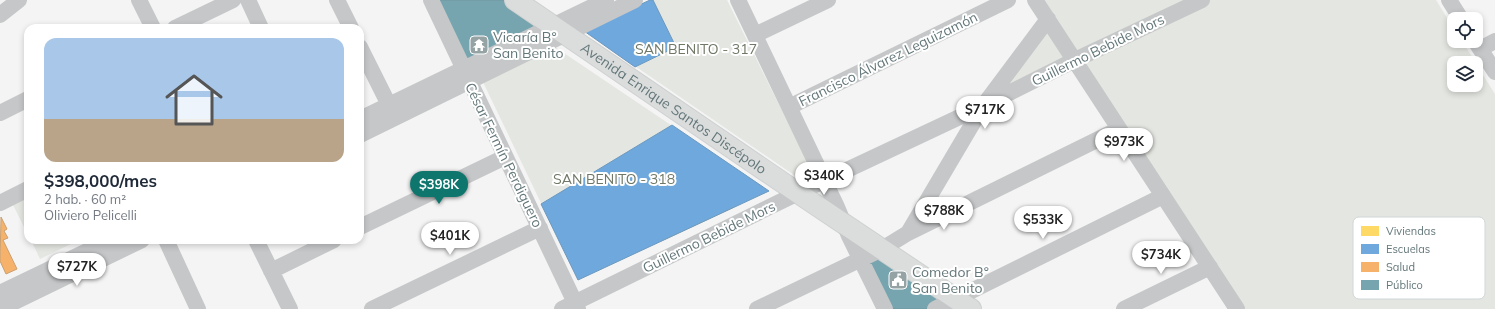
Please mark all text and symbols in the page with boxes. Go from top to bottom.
street label: Francisco Álvarez Leguizamón [796,8,980,110]
street label: Guillermo Bebide Mors [1029,10,1167,90]
map controls [1447,12,1483,92]
button: locate [1447,12,1483,48]
place label: Vicaría B° San Benito [493,28,563,62]
temple icon: Vicaría B° San Benito [468,34,490,56]
street label: Avenida Enrique Santos Discépolo [577,38,770,178]
park label: SAN BENITO - 317 [635,40,757,58]
button: layers [1447,56,1483,92]
icon: home [158,64,230,136]
street label: César Fermín Perdiguero [461,80,547,230]
pin: $717K [957,96,1013,130]
text: $717K [965,101,1005,117]
pin: $973K [1096,128,1152,162]
text: $973K [1104,133,1144,149]
pin: $340K [796,162,852,196]
text: $340K [804,167,844,183]
text: $398,000/mes [44,170,157,191]
park label: SAN BENITO - 318 [553,170,675,188]
pin: $398K [411,171,467,205]
text: $398K [419,176,459,192]
text: 2 hab. · 60 m² [44,191,126,207]
street label: Guillermo Bebide Mors [640,197,778,277]
pin: $788K [916,197,972,231]
text: $788K [924,202,964,218]
pin: $533K [1015,206,1071,240]
text: Oliviero Pelicelli [44,207,137,223]
text: $533K [1023,211,1063,227]
legend [1353,217,1485,299]
pin: $401K [422,222,478,256]
text: Viviendas [1386,224,1436,238]
text: $401K [430,227,470,243]
pin: $734K [1133,241,1189,275]
text: Escuelas [1386,242,1430,256]
text: $734K [1141,246,1181,262]
pin: $727K [49,253,105,287]
text: $727K [57,258,97,274]
text: Salud [1386,260,1415,274]
place label: Comedor B° San Benito [912,263,989,297]
public building icon: Comedor B° San Benito [887,269,909,291]
text: Público [1386,278,1423,292]

